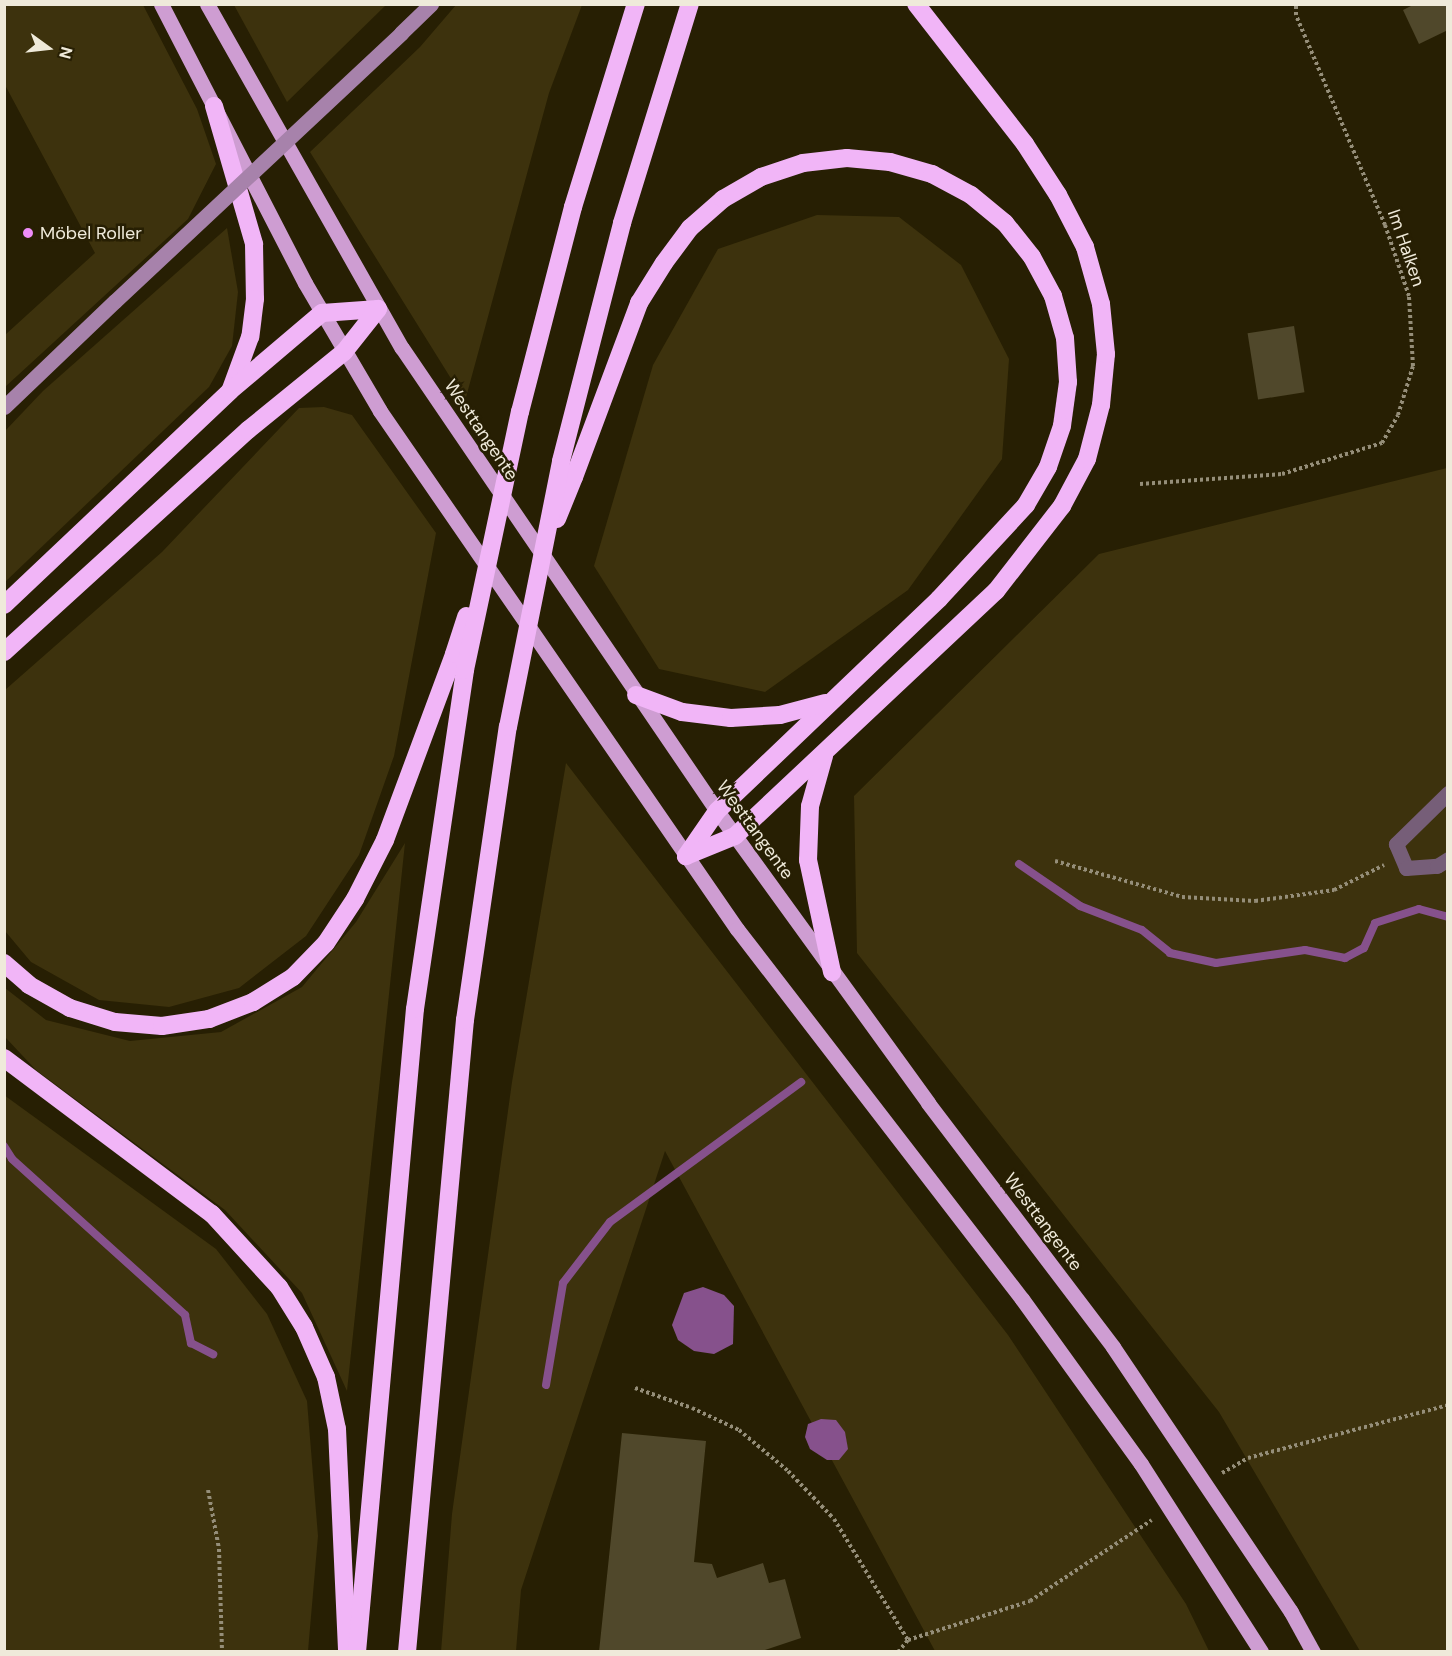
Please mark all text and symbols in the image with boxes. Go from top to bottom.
north arrow [18,18,78,78]
text: N [54,44,78,61]
street label: Im Halken [1383,207,1429,289]
place label: Möbel Roller [40,222,142,244]
marker: Möbel Roller [21,226,35,240]
street label: Westtangente [439,376,523,484]
street label: Westtangente [712,776,798,884]
street label: Westtangente [999,1169,1087,1275]

